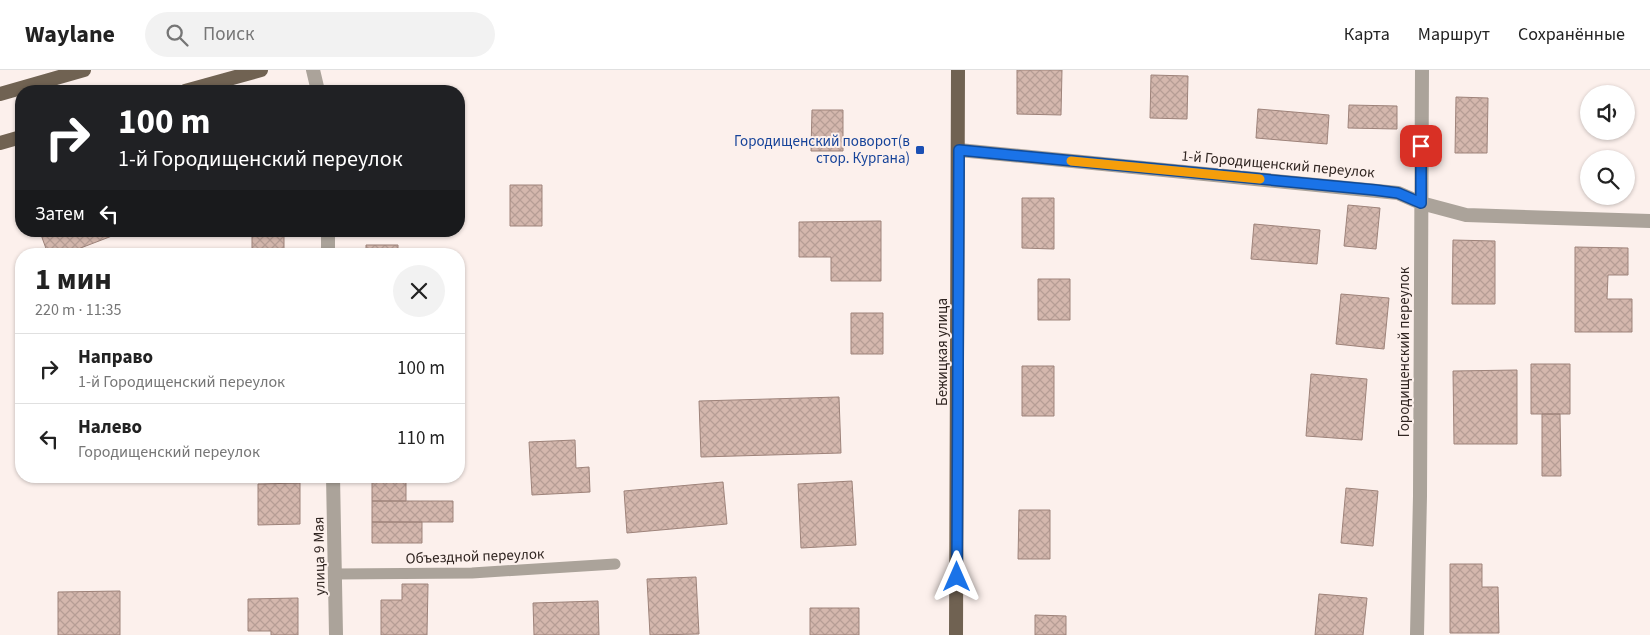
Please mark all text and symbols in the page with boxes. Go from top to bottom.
search box [145,12,495,57]
text: Waylane [25,17,115,52]
icon: search [163,21,191,49]
text: Поиск [203,21,254,48]
text: Карта [1344,22,1390,47]
text: Маршрут [1418,22,1490,47]
text: Сохранённые [1518,22,1625,47]
map controls [1580,85,1635,205]
button: sound [1580,85,1635,140]
text: 100 m [118,97,210,147]
icon: right [35,105,100,170]
pin [1400,125,1442,167]
place label: Городищенский поворот(в стор. Кургана) [734,131,910,169]
icon: arrive [1407,132,1435,160]
text: 1-й Городищенский переулок [118,143,403,175]
marker: Городищенский поворот(в стор. Кургана) [914,144,926,156]
street label: 1-й Городищенский переулок [1180,146,1376,183]
button: search [1580,150,1635,205]
icon: left [95,200,123,228]
text: Затем [35,201,85,228]
text: 1 мин [35,258,112,301]
button: close [393,265,445,317]
street label: Городищенский переулок [1394,266,1415,437]
street label: Бежицкая улица [932,298,953,406]
text: 220 m · 11:35 [35,299,122,321]
text: Направо [78,344,153,371]
icon: right [35,355,63,383]
text: 100 m [397,355,445,382]
text: 1-й Городищенский переулок [78,371,285,393]
text: Налево [78,414,142,441]
icon: left [35,425,63,453]
text: 110 m [397,425,445,452]
text: Городищенский переулок [78,441,260,463]
street label: улица 9 Мая [308,516,331,596]
street label: Объездной переулок [405,544,545,569]
position arrow [930,550,982,602]

